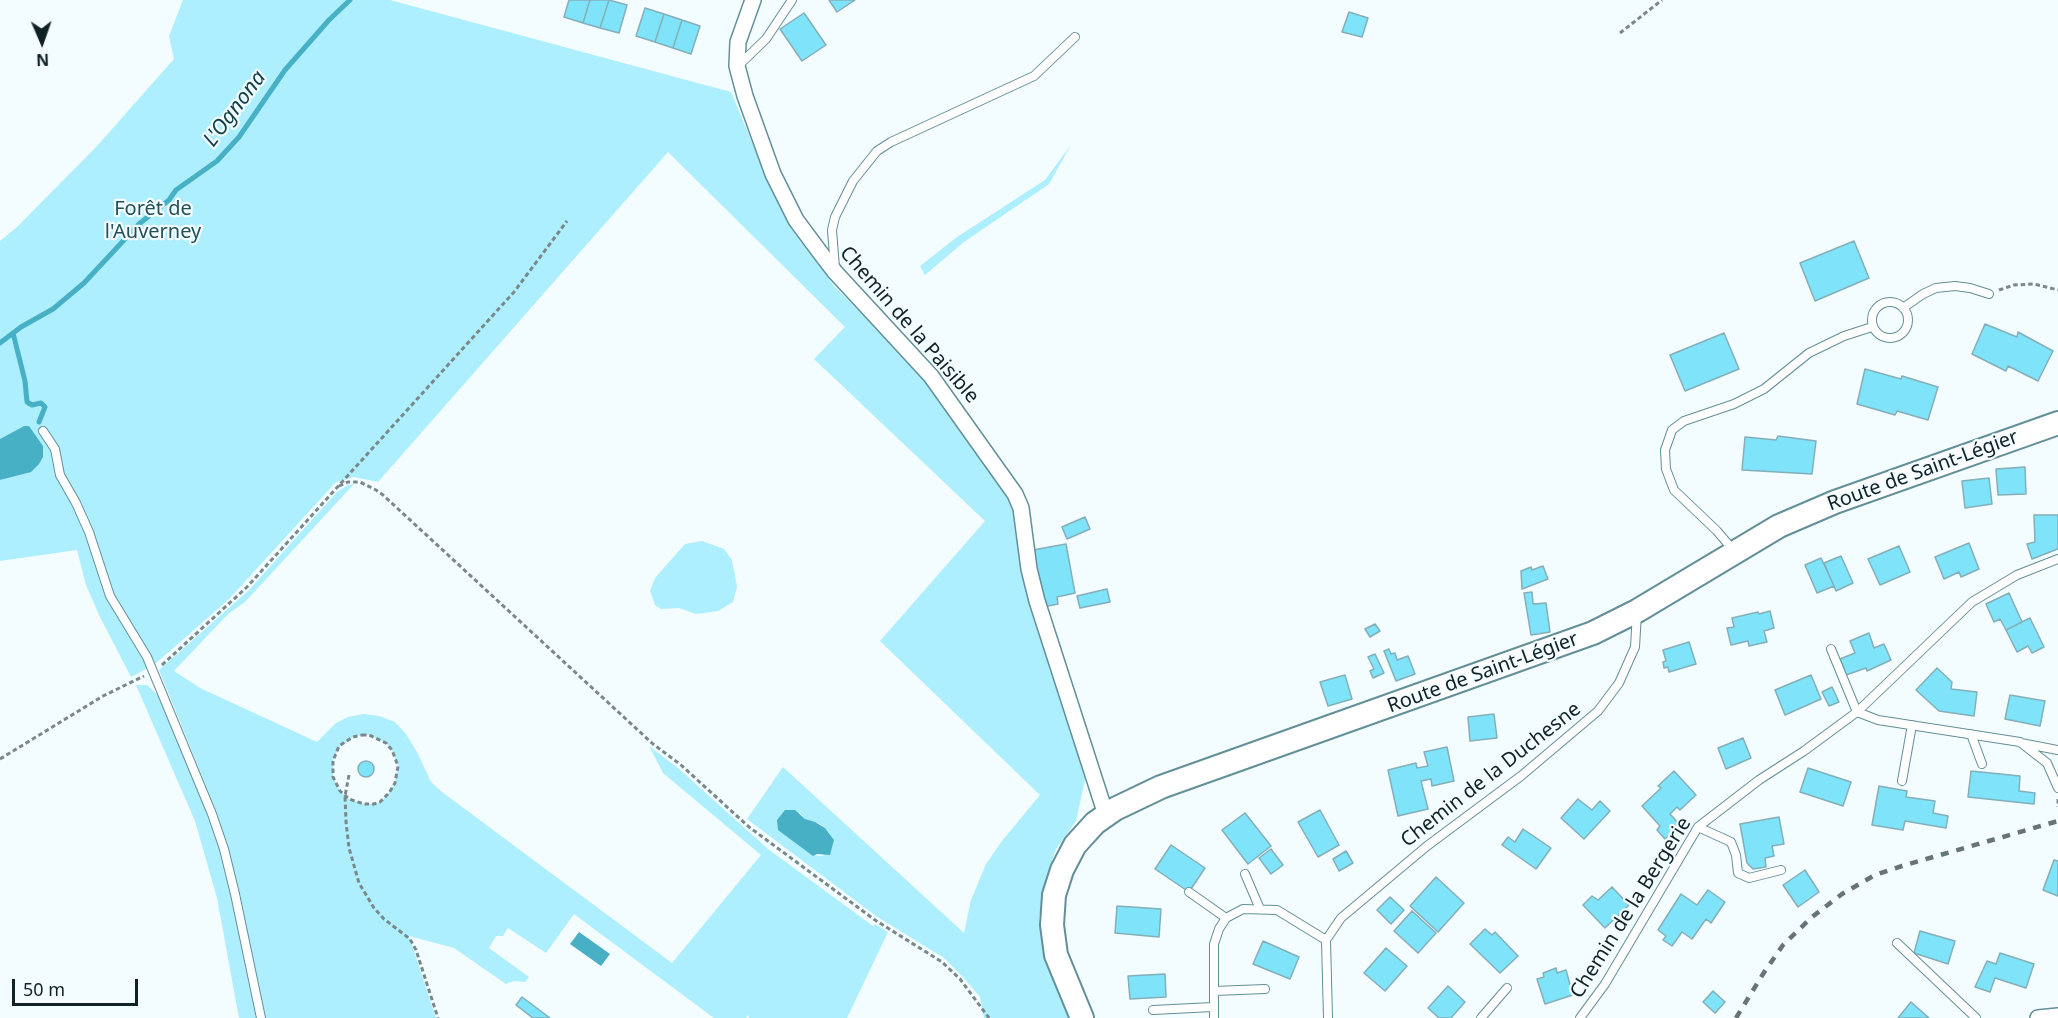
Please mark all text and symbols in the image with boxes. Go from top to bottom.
north arrow [12,12,72,72]
text: N [36,49,50,71]
water label: L'Ognona [198,66,272,152]
park label: Forêt de l'Auverney [105,197,201,244]
street label: Chemin de la Paisible [834,242,984,408]
street label: Route de Saint-Légier [1824,425,2022,517]
street label: Route de Saint-Légier [1384,627,1582,719]
street label: Chemin de la Duchesne [1396,697,1586,853]
street label: Chemin de la Bergerie [1566,813,1696,1003]
scale bar [15,967,141,1005]
text: 50 m [23,977,65,1001]

